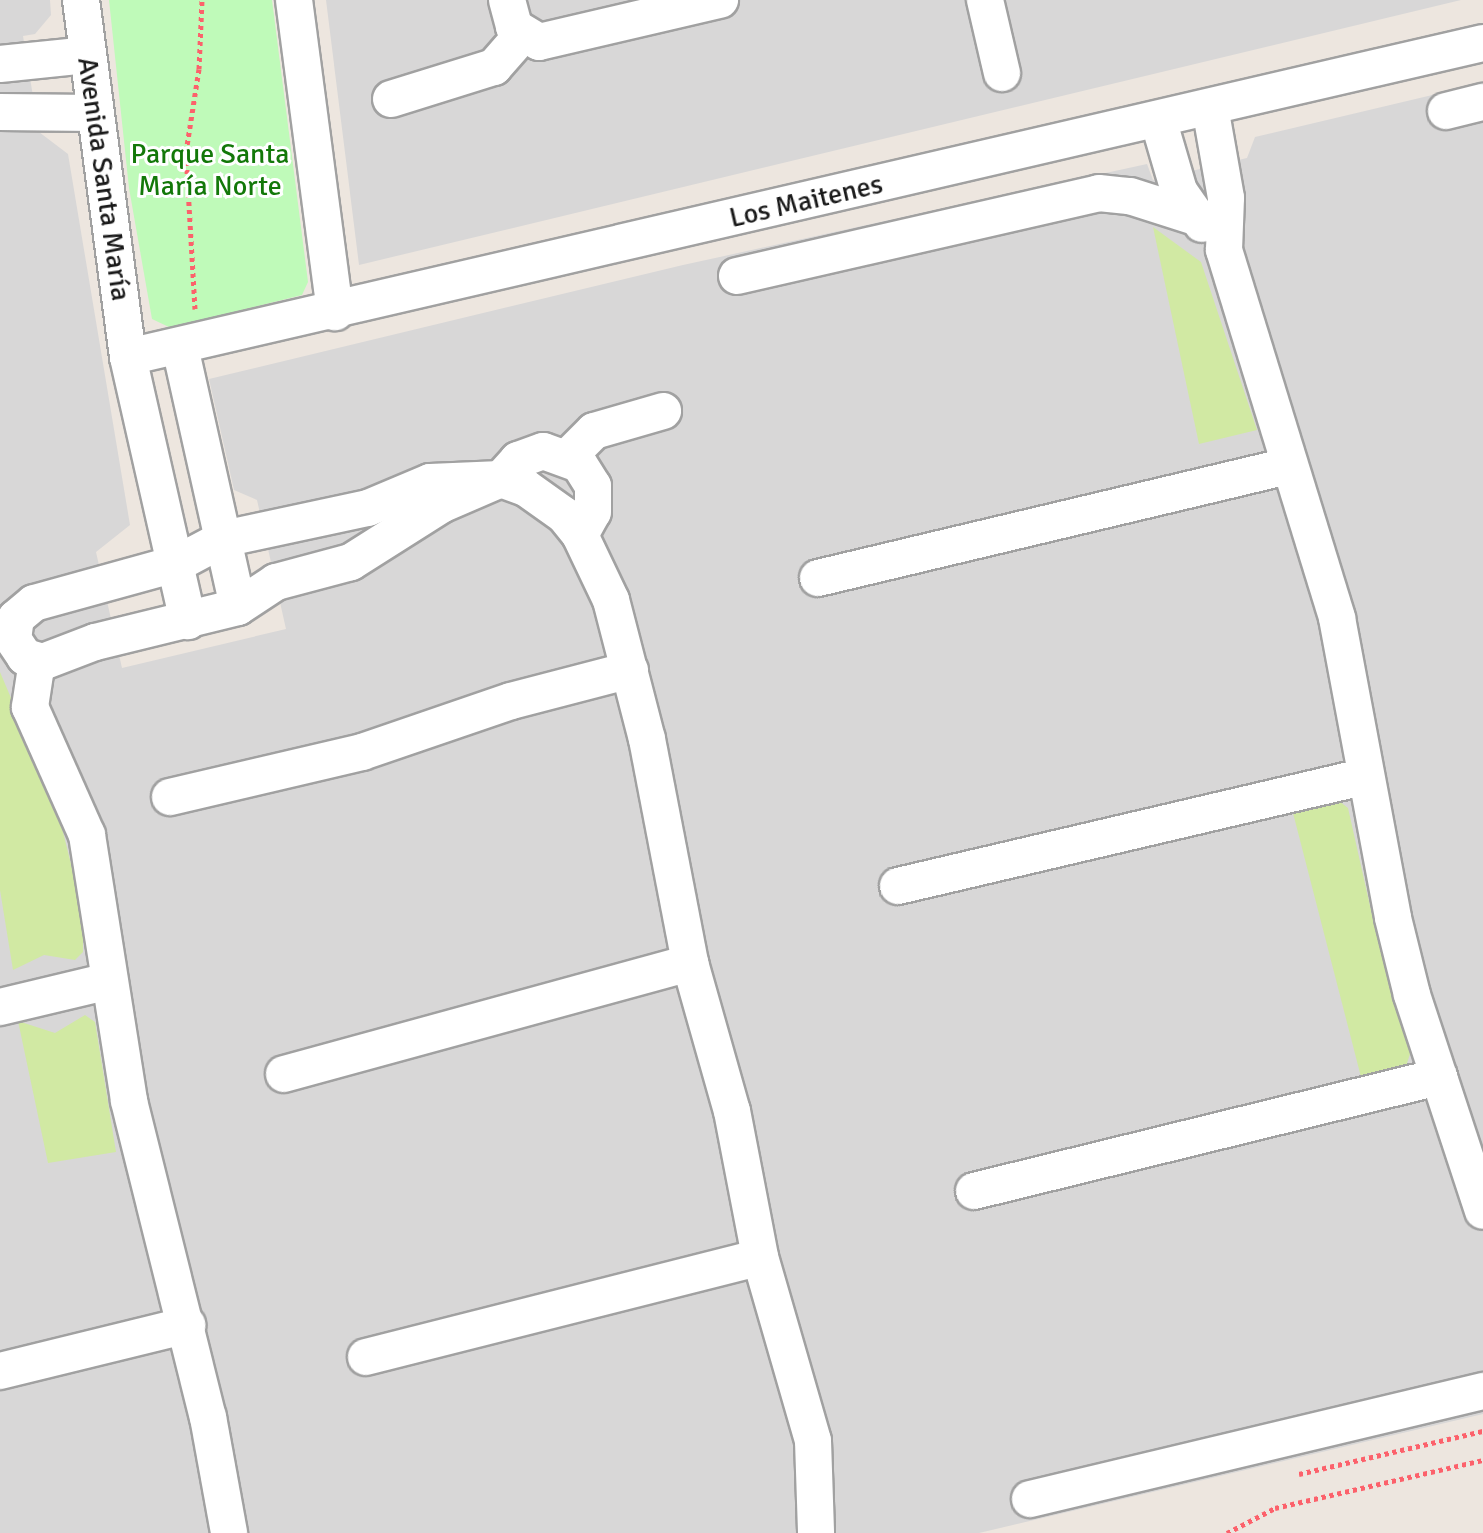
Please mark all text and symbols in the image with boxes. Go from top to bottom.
street label: Avenida Santa María [70,55,138,303]
park label: Parque Santa María Norte [131,137,289,203]
street label: Los Maitenes [726,167,886,235]

